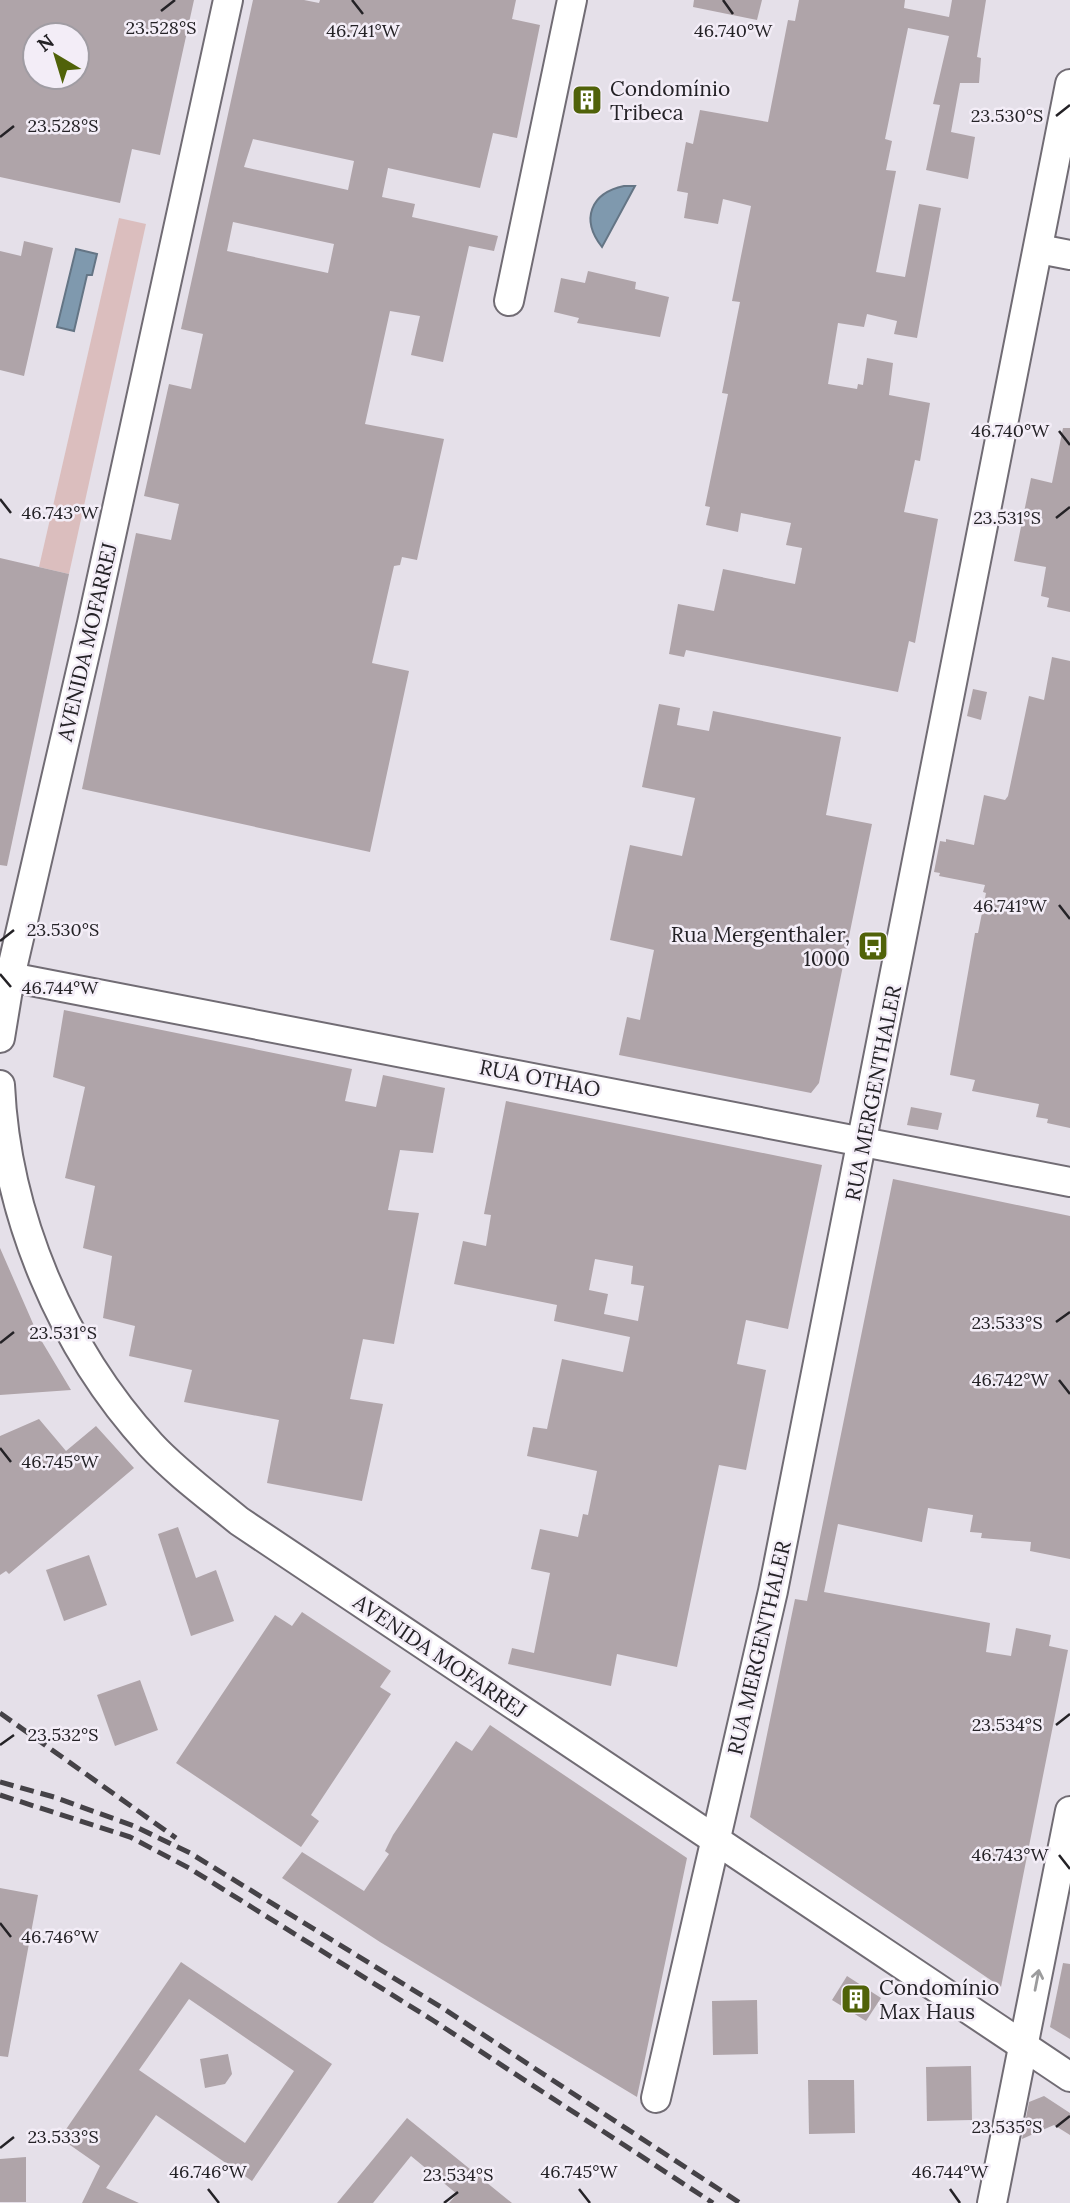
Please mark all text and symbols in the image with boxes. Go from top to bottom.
text: 23.528°S [126,16,196,39]
text: 46.741°W [326,19,401,42]
text: 46.740°W [694,19,773,42]
north arrow [21,21,91,91]
text: N [32,28,59,57]
place label: Condomínio Tribeca [610,75,730,126]
building icon: Condomínio Tribeca [570,83,604,117]
text: 23.530°S [971,104,1043,127]
text: 23.528°S [28,114,98,137]
text: 46.740°W [971,419,1050,442]
text: 46.743°W [21,501,100,524]
text: 23.531°S [973,506,1041,529]
street label: AVENIDA MOFARREJ [51,540,123,745]
text: 46.741°W [973,894,1048,917]
text: 23.530°S [27,918,99,941]
place label: Rua Mergenthaler, 1000 [671,921,850,972]
bus stop icon: Rua Mergenthaler, 1000 [856,929,890,963]
text: 46.744°W [22,976,99,999]
street label: RUA MERGENTHALER [839,982,907,1203]
street label: RUA OTHAO [477,1053,603,1103]
text: 23.533°S [971,1311,1043,1334]
text: 23.531°S [29,1321,97,1344]
text: 46.742°W [972,1368,1049,1391]
text: 46.745°W [22,1450,99,1473]
street label: RUA MERGENTHALER [721,1538,797,1758]
street label: AVENIDA MOFARREJ [348,1588,532,1724]
text: 23.534°S [972,1713,1042,1736]
text: 23.532°S [28,1723,98,1746]
text: 46.743°W [971,1843,1050,1866]
text: 46.746°W [21,1925,100,1948]
one-way arrow [1030,1969,1044,1992]
place label: Condomínio Max Haus [879,1974,999,2025]
building icon: Condomínio Max Haus [839,1982,873,2016]
text: 23.535°S [972,2115,1043,2138]
text: 23.533°S [27,2125,99,2148]
text: 46.746°W [169,2160,248,2183]
text: 46.745°W [541,2160,618,2183]
text: 46.744°W [912,2160,989,2183]
text: 23.534°S [423,2163,493,2186]

